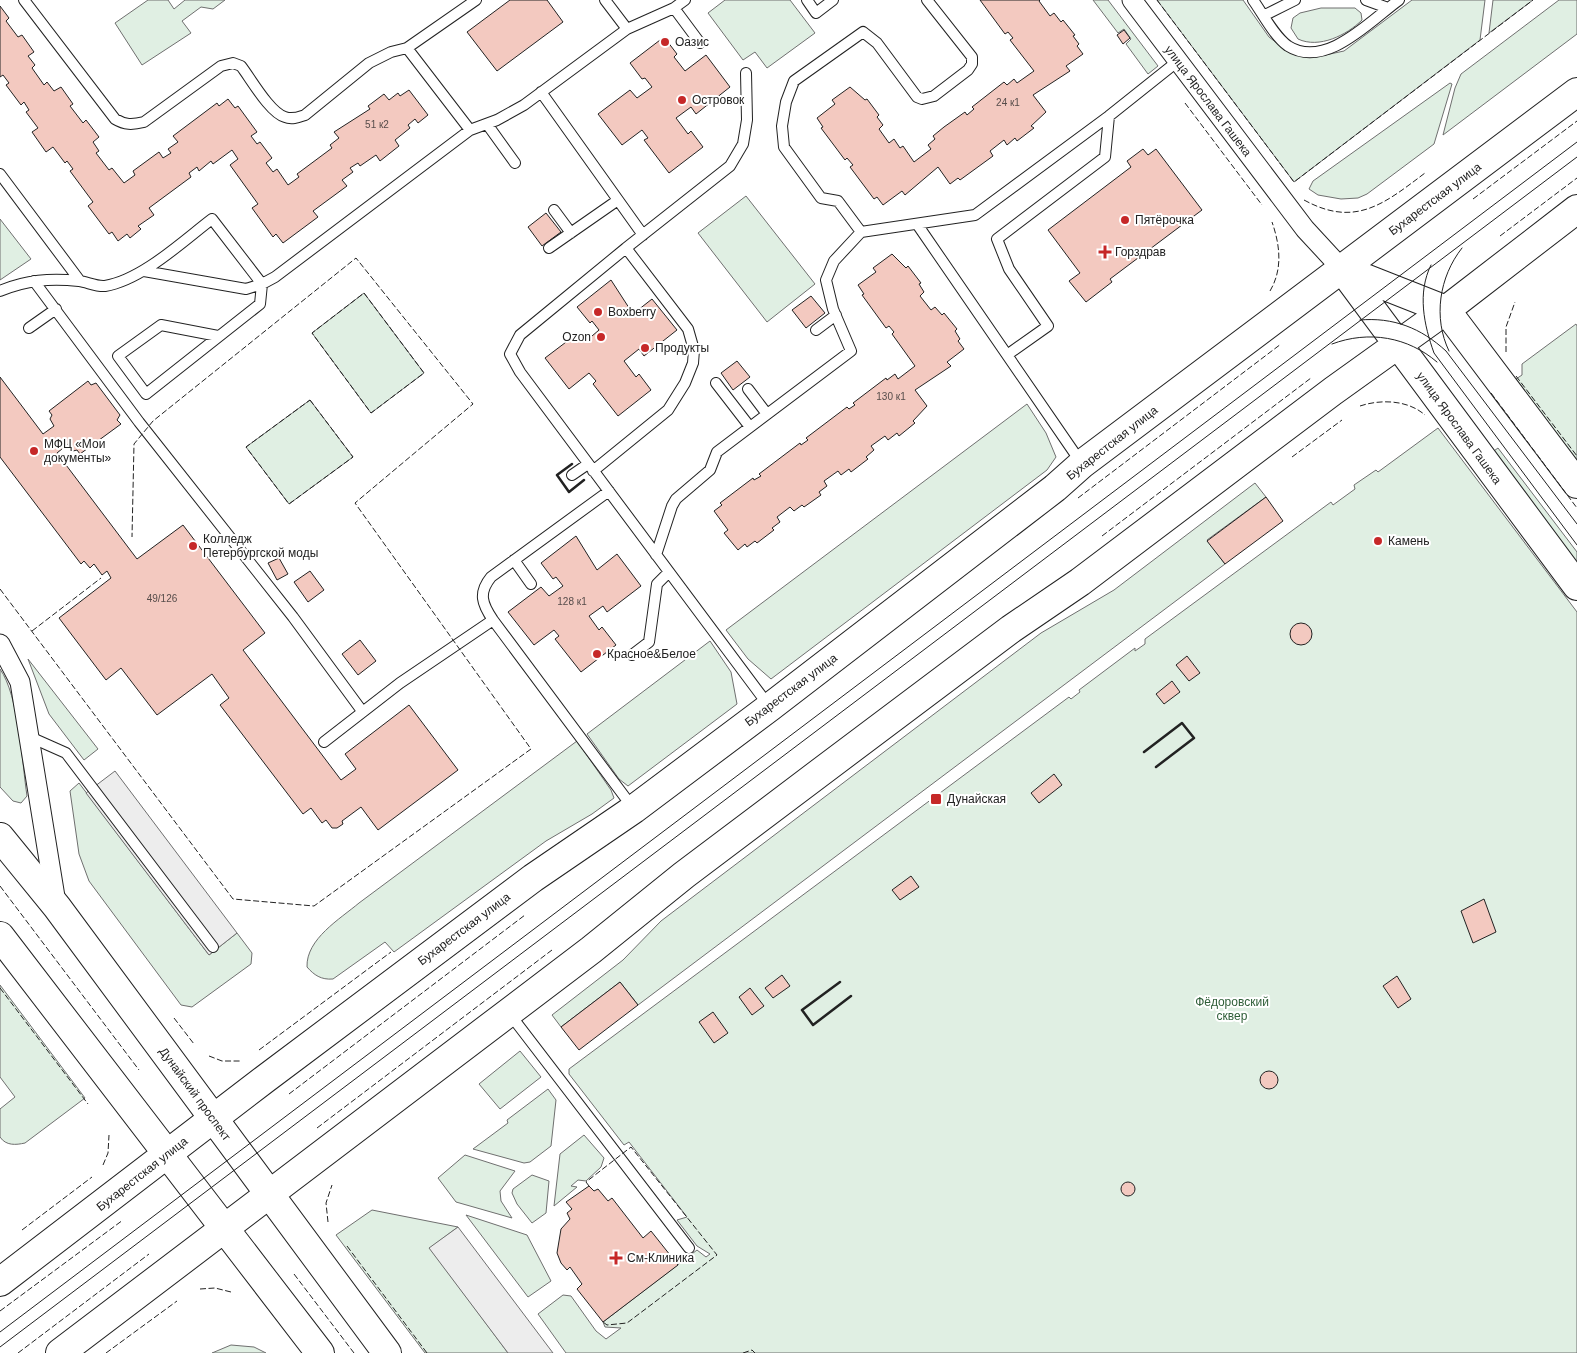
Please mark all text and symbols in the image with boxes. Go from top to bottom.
place label: Оазис [675,35,709,49]
marker: Оазис [659,36,671,48]
street label: улица Ярослава Гашека [1162,43,1254,159]
place label: Островок [692,93,745,107]
marker: Островок [676,94,688,106]
house number: 24 к1 [996,97,1020,108]
house number: 51 к2 [365,119,389,130]
street label: Бухарестская улица [1386,160,1484,238]
place label: Пятёрочка [1135,213,1194,227]
marker: Пятёрочка [1119,214,1131,226]
place label: Горздрав [1115,245,1166,259]
marker: Горздрав [1099,246,1111,258]
place label: Boxberry [608,305,656,319]
marker: Boxberry [592,306,604,318]
place label: Ozon [562,330,591,344]
marker: Ozon [595,331,607,343]
place label: Продукты [655,341,709,355]
marker: Продукты [639,342,651,354]
street label: улица Ярослава Гашека [1414,369,1505,487]
house number: 130 к1 [876,391,906,402]
street label: Бухарестская улица [1064,403,1161,483]
place label: МФЦ «Мои документы» [44,437,112,465]
marker: МФЦ «Мои документы» [28,445,40,457]
place label: Колледж Петербургской моды [203,532,318,560]
place label: Камень [1388,534,1429,548]
marker: Камень [1372,535,1384,547]
marker: Колледж Петербургской моды [187,540,199,552]
house number: 49/126 [147,593,178,604]
house number: 128 к1 [557,596,587,607]
place label: Красное&Белое [607,647,696,661]
marker: Красное&Белое [591,648,603,660]
street label: Бухарестская улица [742,651,840,729]
marker: Дунайская [929,792,943,806]
place label: Дунайская [947,792,1006,806]
street label: Бухарестская улица [415,890,513,968]
park label: Фёдоровский сквер [1195,995,1269,1023]
street label: Дунайский проспект [156,1044,234,1144]
street label: Бухарестская улица [94,1134,191,1214]
marker: См-Клиника [609,1251,623,1265]
place label: См-Клиника [627,1251,694,1265]

